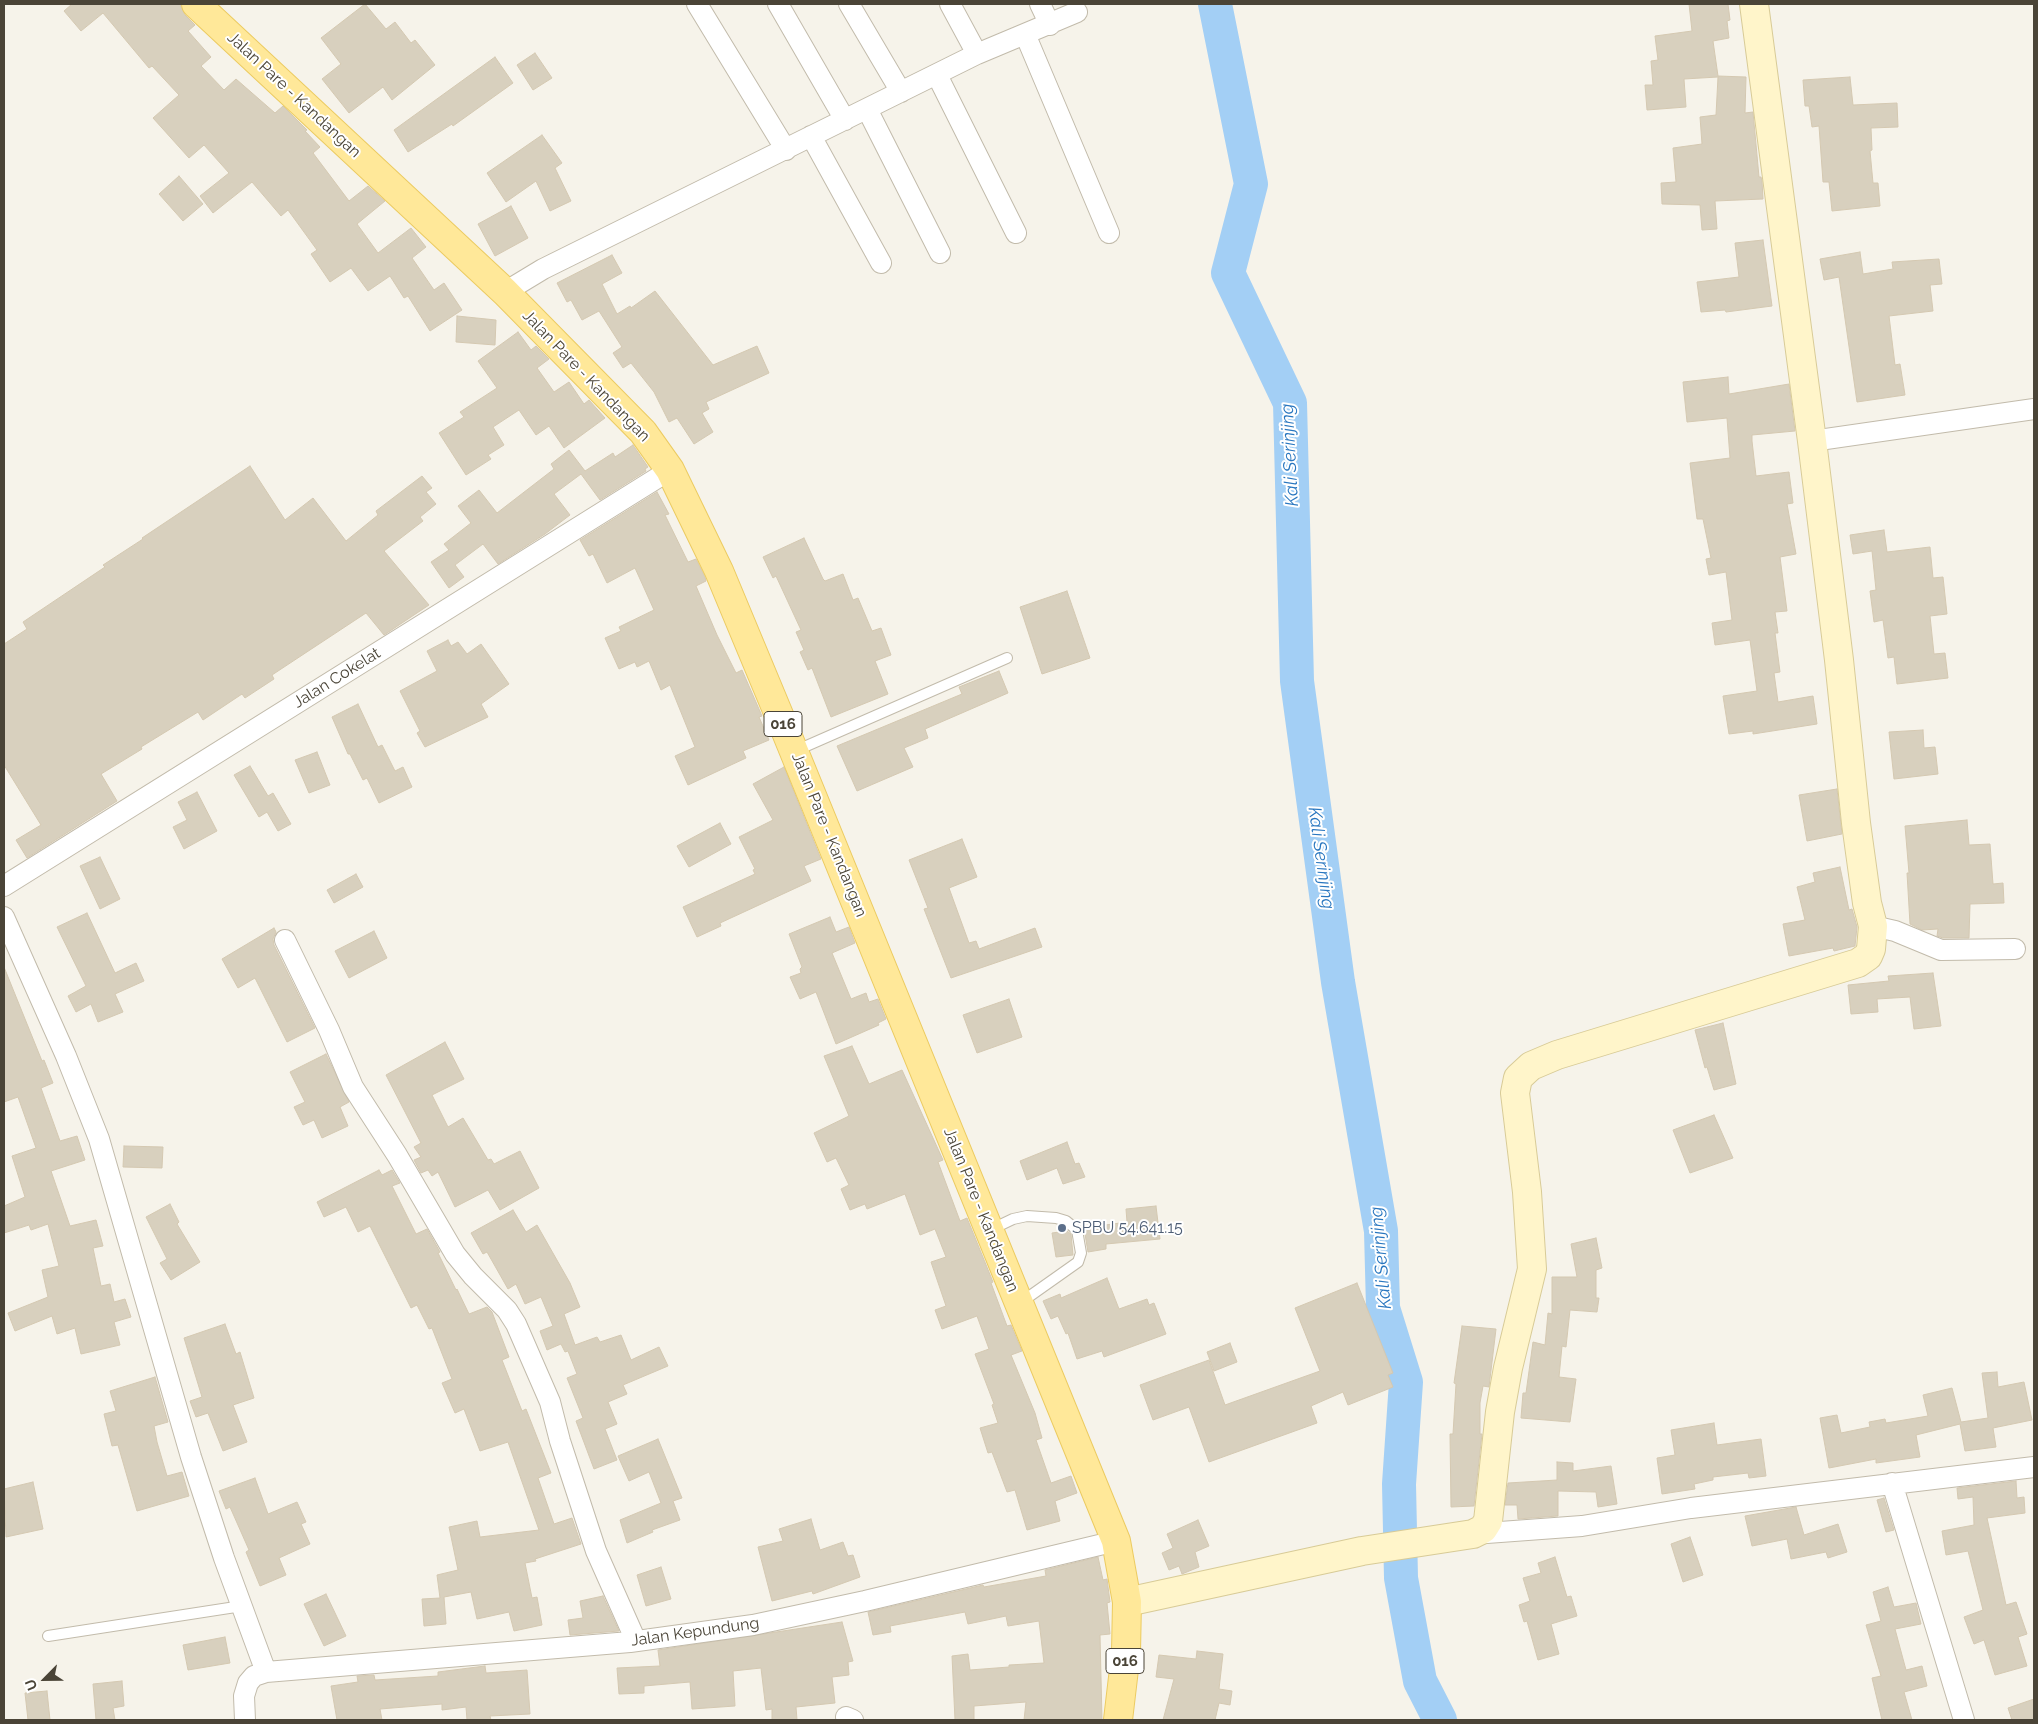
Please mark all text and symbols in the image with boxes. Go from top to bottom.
street label: Jalan Pare - Kandangan [223,28,365,162]
street label: Jalan Pare - Kandangan [518,306,654,446]
water label: Kali Serinjing [1277,403,1303,507]
street label: Jalan Cokelat [290,644,384,712]
road number: 016 [764,712,802,736]
street label: Jalan Pare - Kandangan [787,750,871,920]
water label: Kali Serinjing [1303,805,1339,911]
street label: Jalan Pare - Kandangan [939,1125,1023,1295]
water label: Kali Serinjing [1366,1206,1396,1310]
place label: SPBU 54.641.15 [1072,1218,1183,1238]
marker: SPBU 54.641.15 [1056,1222,1068,1234]
street label: Jalan Kepundung [630,1613,760,1651]
road number: 016 [1106,1648,1144,1674]
north arrow [20,1654,70,1704]
text: U [22,1677,41,1693]

